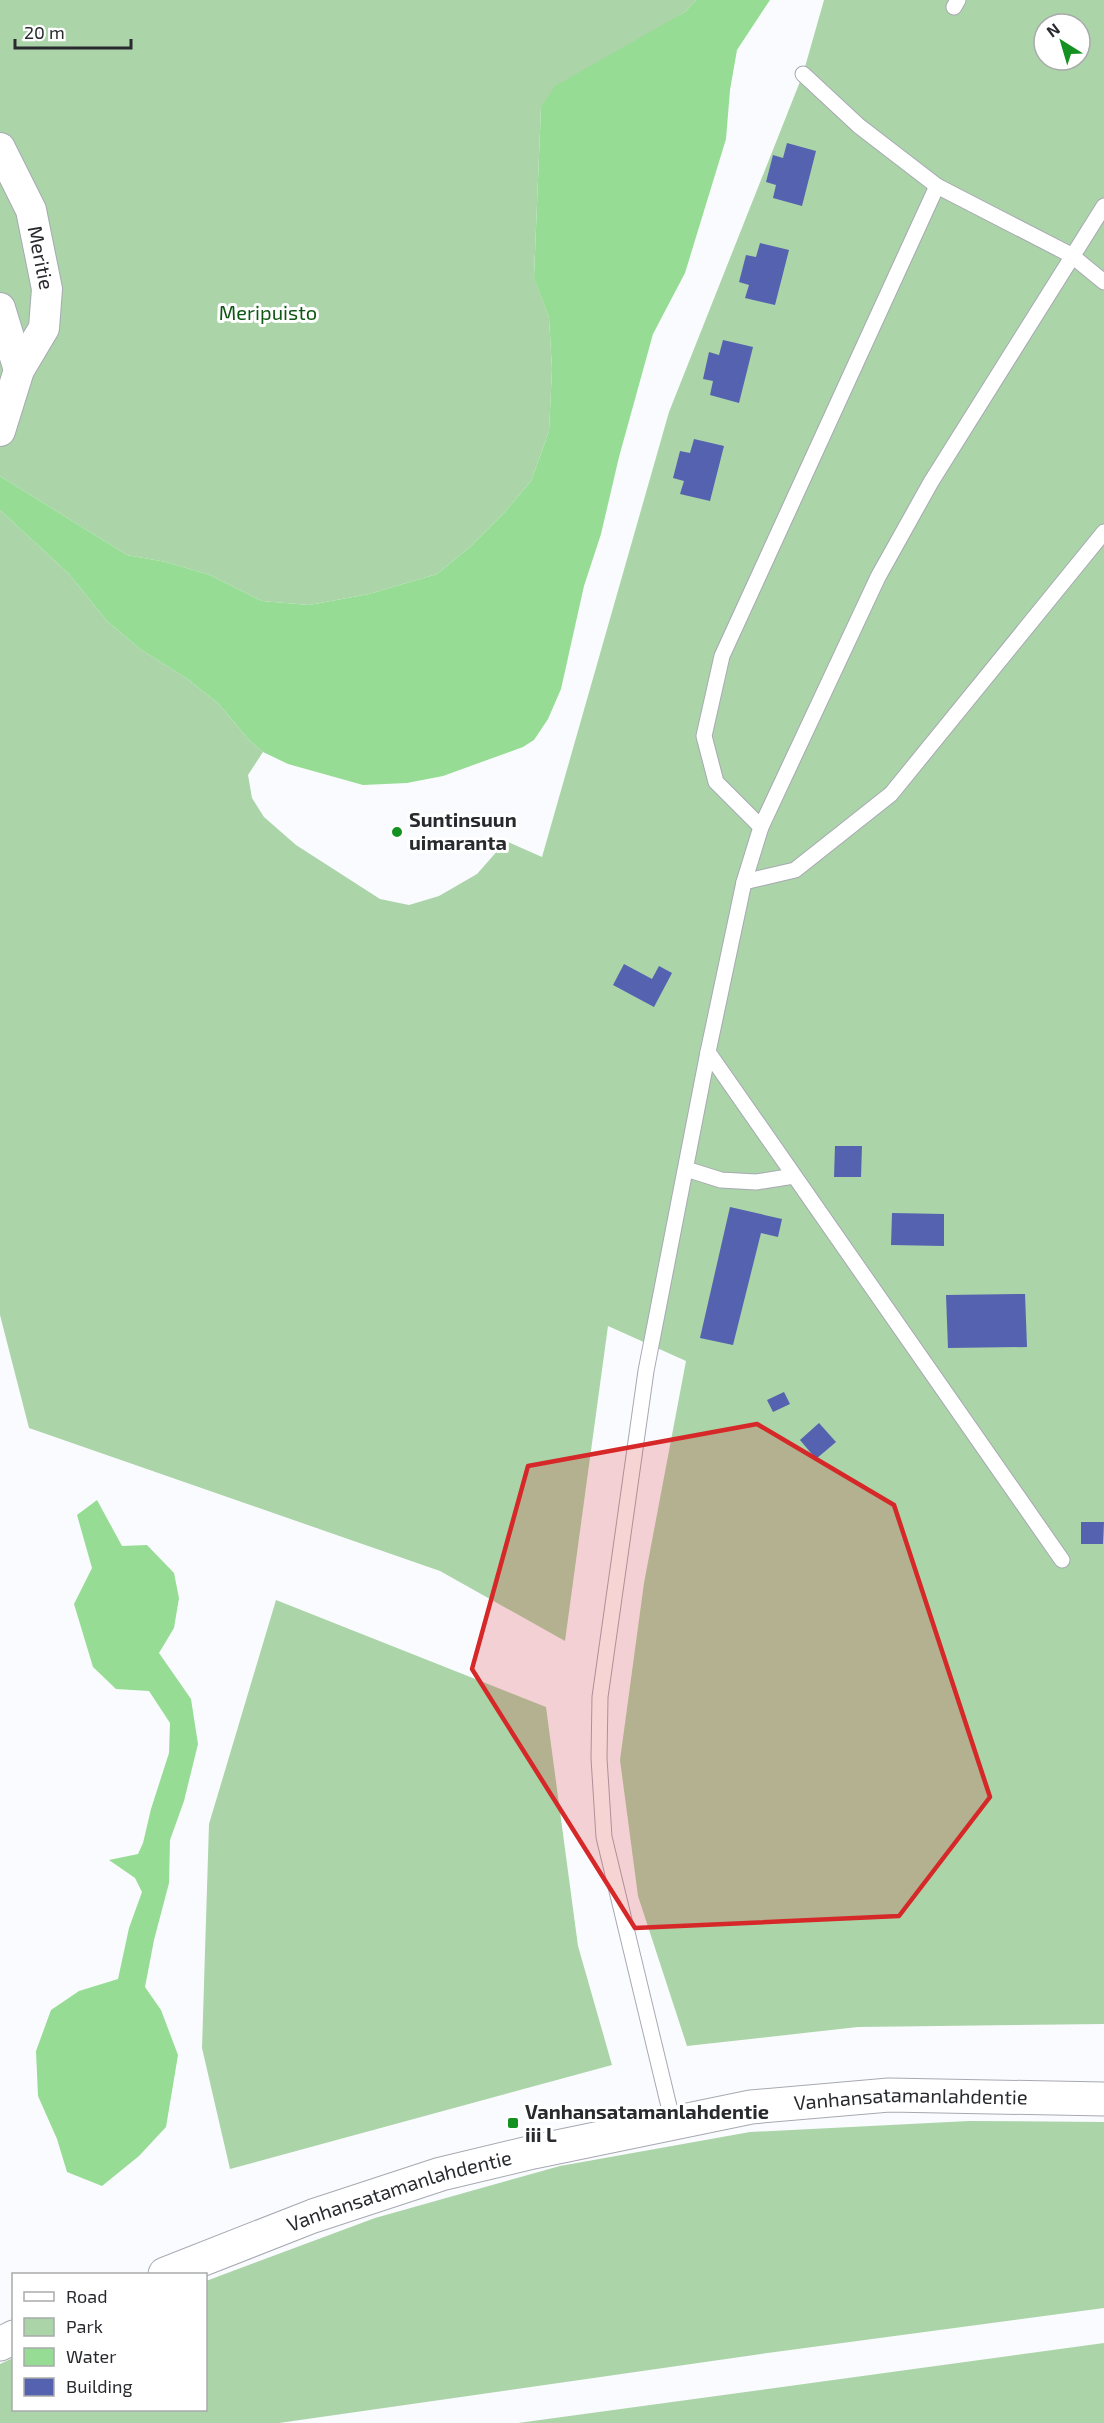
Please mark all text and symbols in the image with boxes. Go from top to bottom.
scale bar [15,12,130,50]
north arrow [1032,12,1092,72]
text: N [1042,19,1063,41]
text: 20 m [24,21,65,43]
street label: Meritie [23,223,60,292]
park label: Meripuisto [219,300,317,324]
place label: Suntinsuun uimaranta [409,807,517,854]
marker: Suntinsuun uimaranta [390,825,404,839]
street label: Vanhansatamanlahdentie [793,2082,1028,2114]
place label: Vanhansatamanlahdentie iii L [525,2099,769,2146]
marker: Vanhansatamanlahdentie iii L [506,2116,520,2130]
street label: Vanhansatamanlahdentie [283,2145,514,2236]
legend [12,2273,207,2411]
text: Road [66,2285,107,2307]
text: Park [66,2315,103,2337]
text: Water [66,2345,116,2367]
text: Building [66,2375,133,2397]

